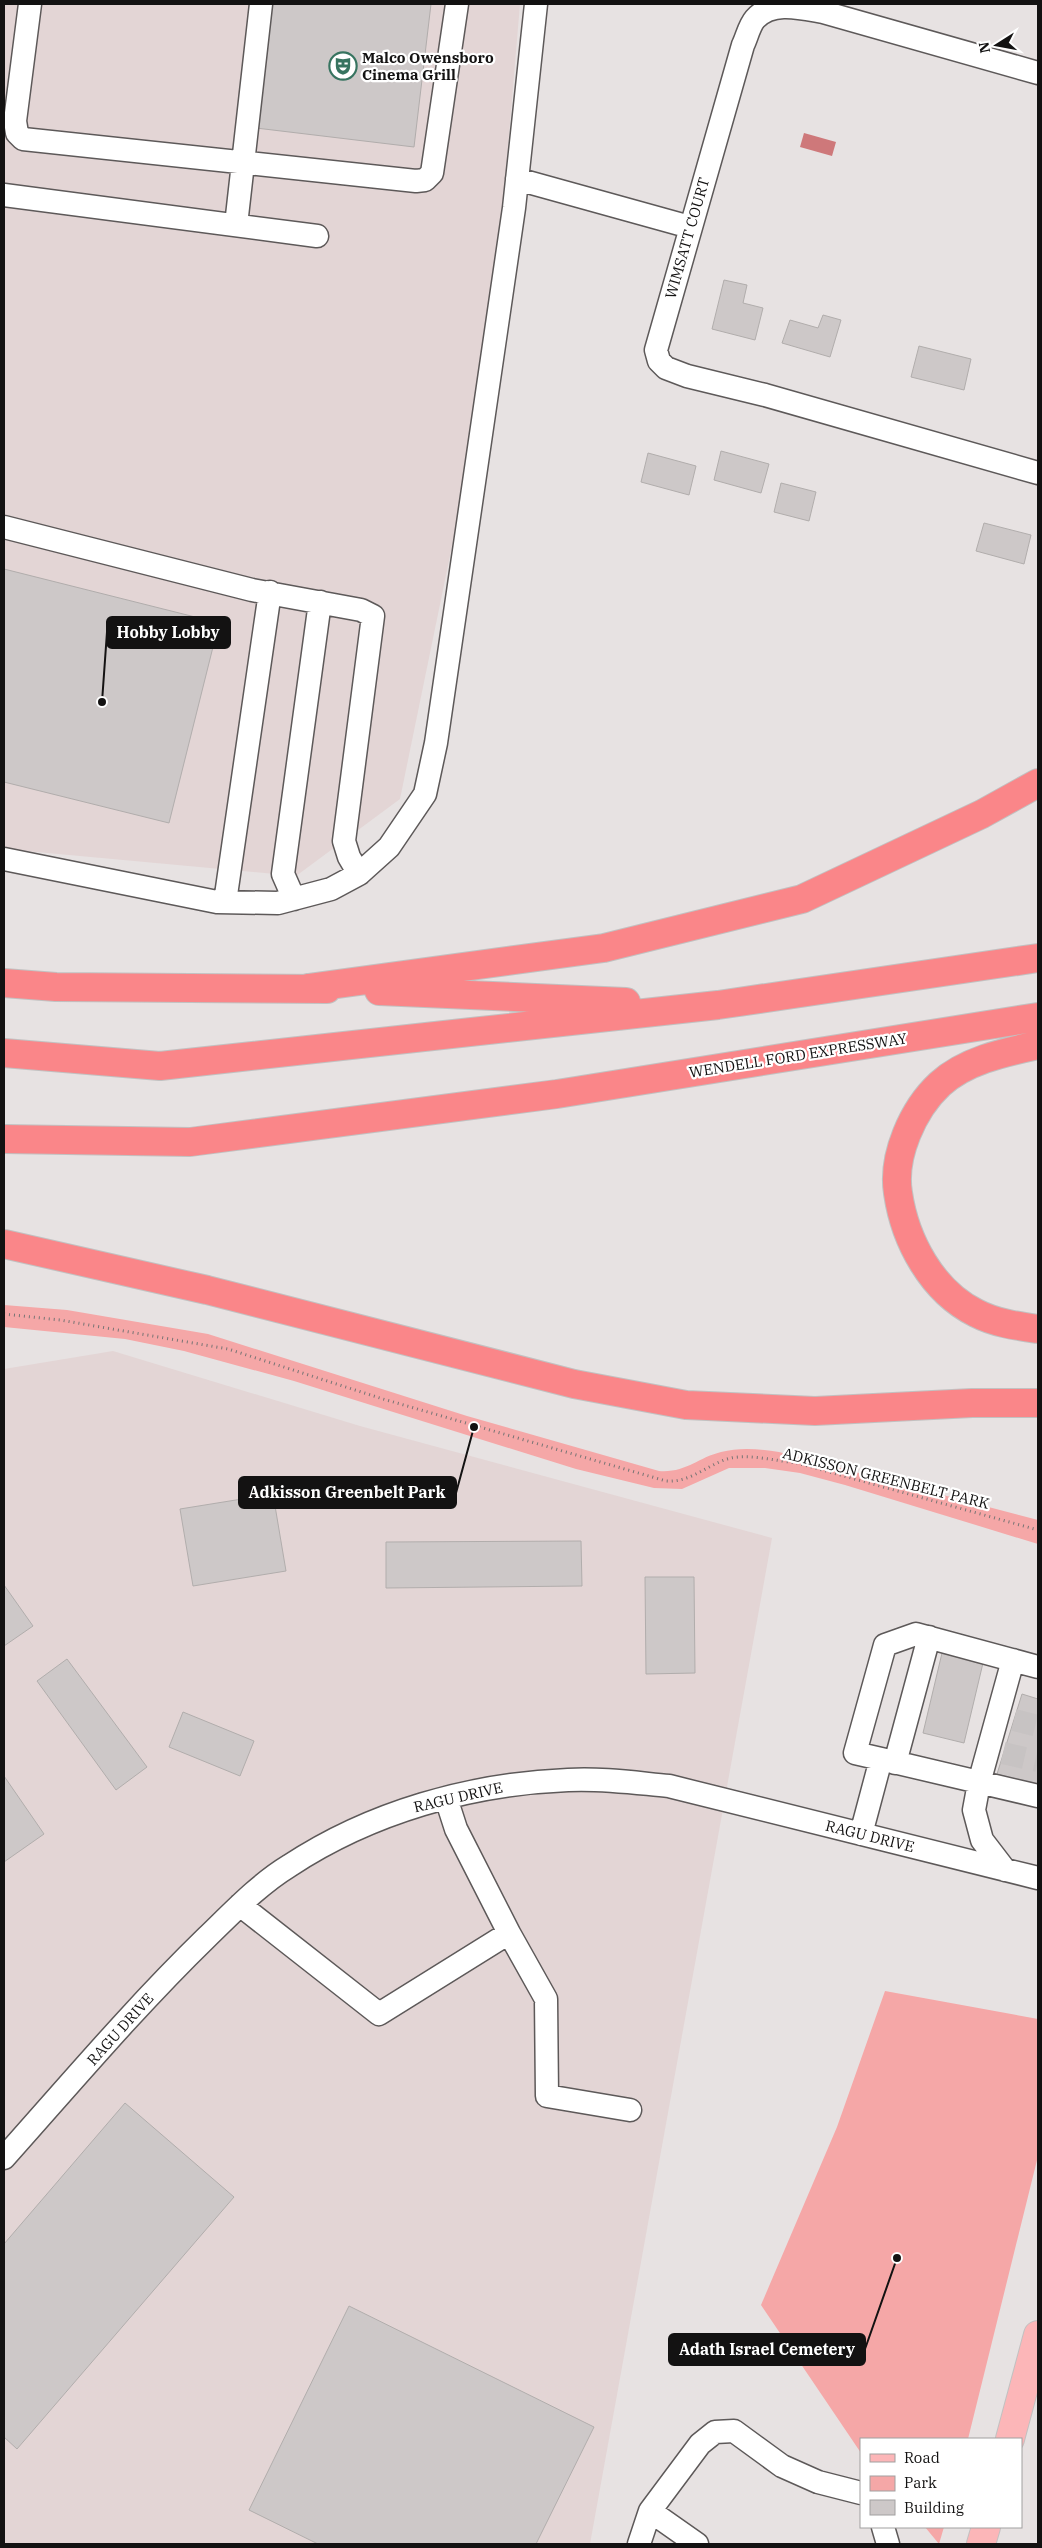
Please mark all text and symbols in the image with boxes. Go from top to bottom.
north arrow [972,20,1022,70]
text: N [974,40,994,55]
place label: Malco Owensboro Cinema Grill [362,48,494,84]
theatre icon: Malco Owensboro Cinema Grill [328,51,358,81]
street label: WIMSATT COURT [661,175,713,301]
callout: Hobby Lobby [107,617,230,648]
text: Hobby Lobby [116,622,220,642]
street label: WENDELL FORD EXPRESSWAY [688,1028,909,1082]
street label: ADKISSON GREENBELT PARK [781,1443,992,1513]
callout: Adkisson Greenbelt Park [239,1477,456,1508]
text: Adkisson Greenbelt Park [249,1482,445,1502]
street label: RAGU DRIVE [412,1778,504,1816]
street label: RAGU DRIVE [824,1816,916,1856]
street label: RAGU DRIVE [83,1989,157,2069]
callout: Adath Israel Cemetery [669,2334,865,2365]
text: Adath Israel Cemetery [679,2339,856,2359]
legend [860,2438,1022,2528]
text: Road [904,2448,940,2467]
text: Park [904,2473,937,2492]
text: Building [904,2498,964,2517]

